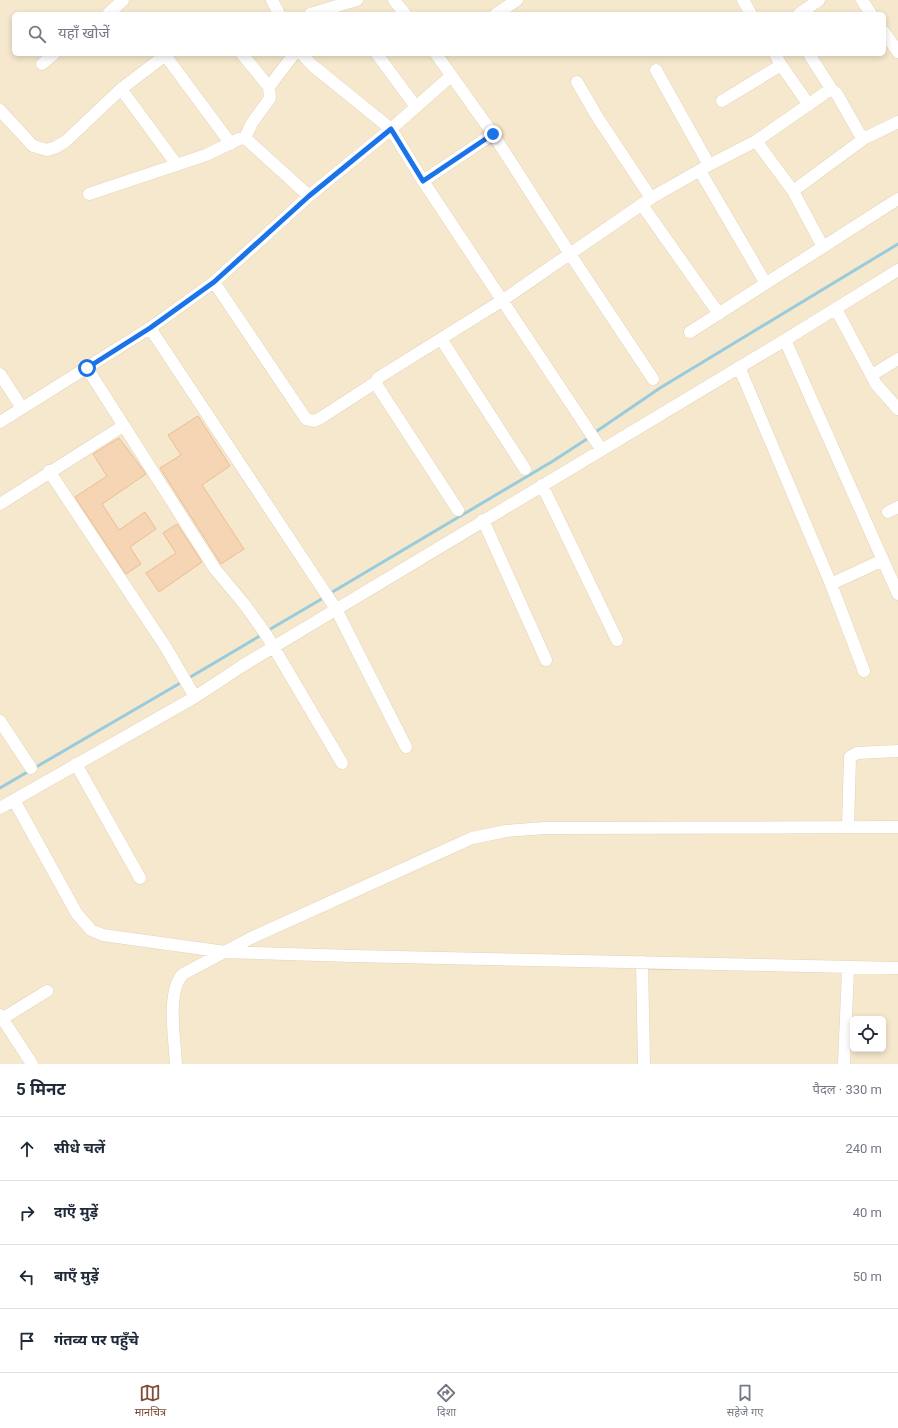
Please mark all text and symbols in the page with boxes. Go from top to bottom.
search box [12,12,886,56]
icon: search [26,23,48,45]
text: यहाँ खोजें [58,24,110,42]
route end [484,125,502,143]
route start [78,359,96,377]
map controls [850,1016,886,1052]
button: locate [850,1016,886,1052]
text: 5 मिनट [16,1079,66,1099]
text: पैदल · 330 m [813,1082,882,1097]
icon: ahead [16,1138,38,1160]
text: सीधे चलें [54,1139,105,1157]
text: 240 m [845,1141,882,1156]
icon: right [16,1202,38,1224]
text: दाएँ मुड़ें [54,1203,98,1221]
text: 40 m [853,1205,882,1220]
icon: left [16,1266,38,1288]
text: बाएँ मुड़ें [54,1267,99,1285]
text: 50 m [853,1269,882,1284]
icon: arrive [16,1330,38,1352]
text: गंतव्य पर पहुँचे [54,1331,139,1349]
tab: मानचित्र [135,1382,166,1420]
tab: दिशा [435,1382,457,1420]
tab: सहेजे गए [727,1382,763,1420]

